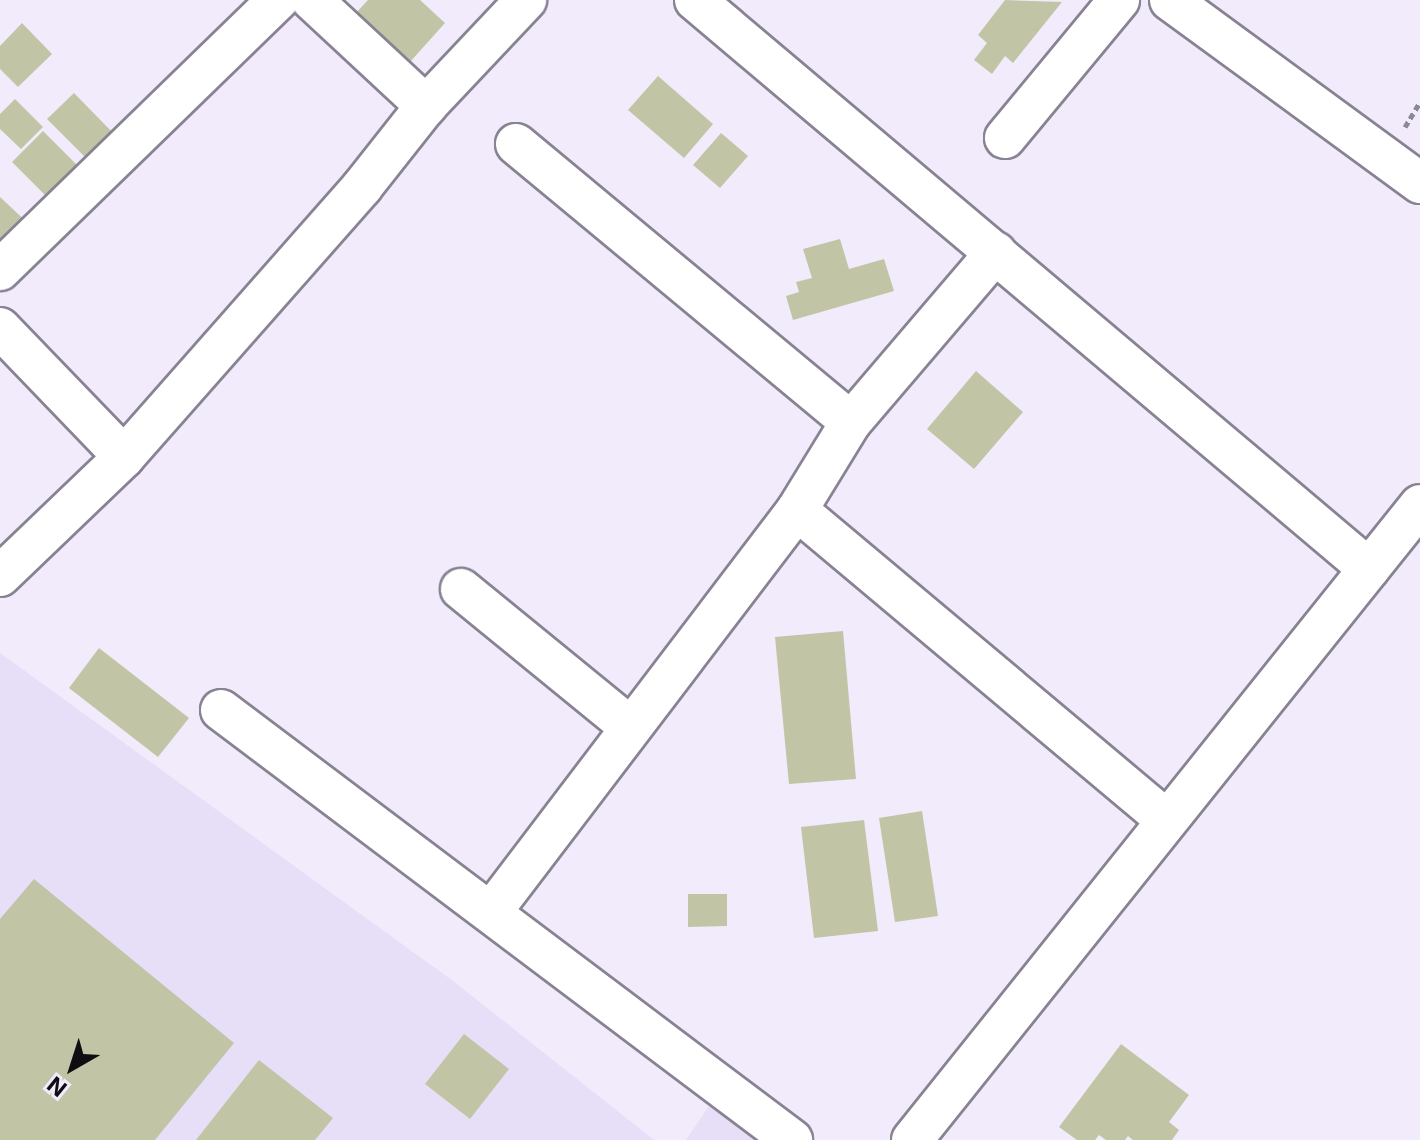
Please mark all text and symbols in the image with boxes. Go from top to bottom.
north arrow [32,1028,112,1108]
text: N [42,1071,72,1102]

